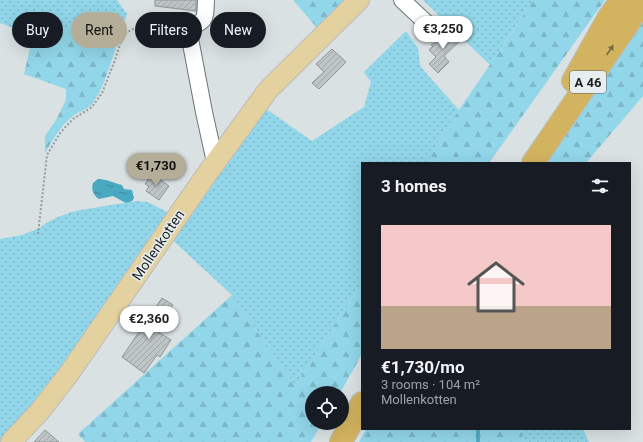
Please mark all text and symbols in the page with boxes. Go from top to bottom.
chip: Buy [12,12,63,48]
chip: Rent [71,12,127,48]
chip: Filters [135,12,202,48]
chip: New [210,12,266,48]
pin: €3,250 [410,16,476,50]
text: €3,250 [423,21,463,36]
one-way arrow [606,45,614,55]
road number: A 46 [570,71,606,93]
pin: €1,730 [123,153,189,187]
text: €1,730 [136,158,176,173]
icon: filters [589,175,611,197]
text: 3 homes [381,176,447,196]
street label: Mollenkotten [129,207,187,283]
icon: home [460,251,532,323]
pin: €2,360 [116,306,182,340]
text: €2,360 [129,311,169,326]
text: €1,730/mo [381,357,465,377]
text: 3 rooms · 104 m² [381,377,480,392]
map controls [305,386,349,430]
button: locate [305,386,349,430]
text: Mollenkotten [381,392,457,407]

